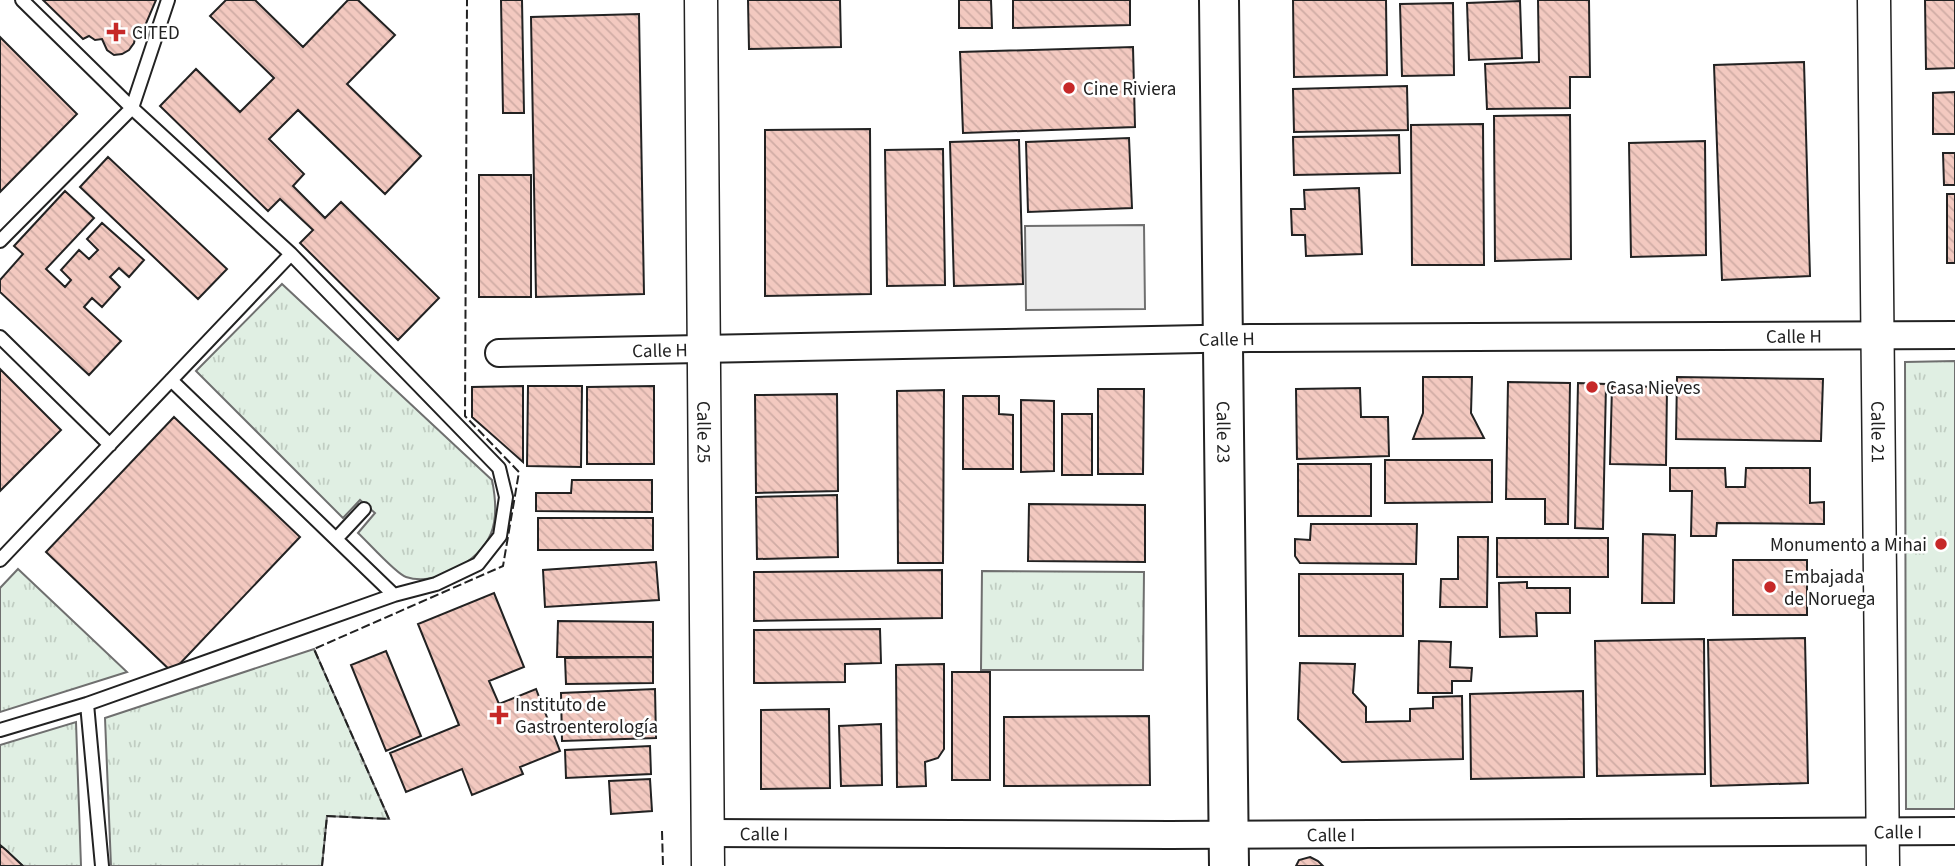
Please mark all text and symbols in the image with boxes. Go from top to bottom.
place label: CITED [132,20,180,47]
marker: CITED [106,22,126,42]
place label: Cine Riviera [1083,76,1176,103]
marker: Cine Riviera [1061,80,1077,96]
street label: Calle H [1766,324,1822,351]
street label: Calle H [1199,326,1255,354]
street label: Calle H [632,337,688,365]
place label: Casa Nieves [1606,375,1700,402]
marker: Casa Nieves [1584,379,1600,395]
street label: Calle 25 [689,401,717,463]
street label: Calle 23 [1209,401,1236,463]
street label: Calle 21 [1863,401,1891,463]
place label: Monumento a Mihai [1770,532,1927,559]
marker: Monumento a Mihai [1933,536,1949,552]
place label: Embajada de Noruega [1784,564,1875,613]
marker: Embajada de Noruega [1762,579,1778,595]
place label: Instituto de Gastroenterología [515,692,658,741]
marker: Instituto de Gastroenterología [489,705,509,725]
street label: Calle I [1874,819,1922,846]
street label: Calle I [740,821,788,848]
street label: Calle I [1307,822,1355,849]

